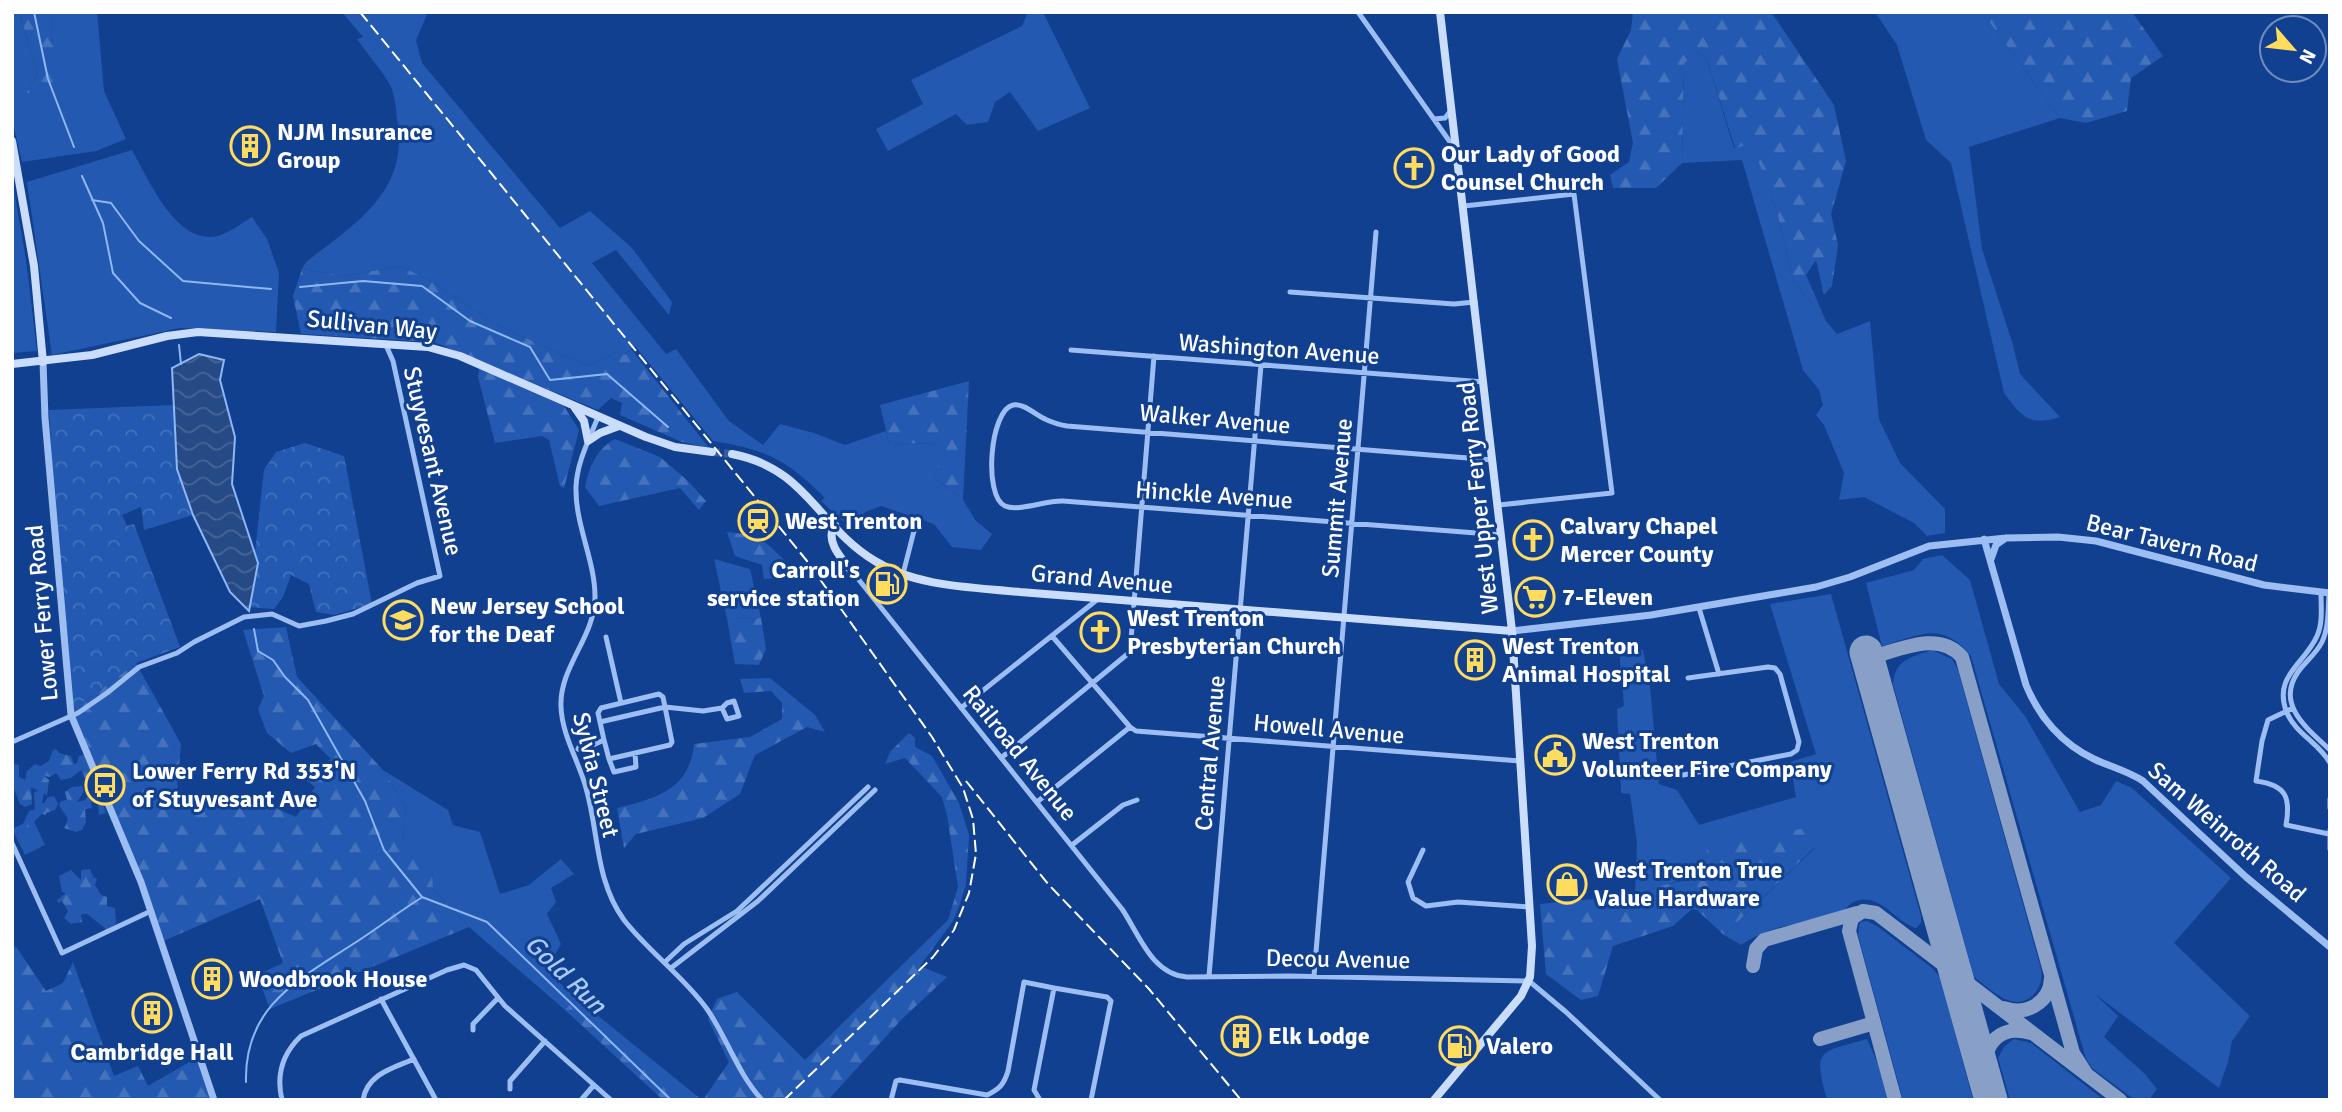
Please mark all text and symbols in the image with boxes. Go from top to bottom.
north arrow [2258,14,2328,84]
text: N [2293,45,2321,68]
place label: NJM Insurance Group [277,117,433,175]
building icon: NJM Insurance Group [229,125,271,167]
place label: Our Lady of Good Counsel Church [1441,139,1620,197]
church icon: Our Lady of Good Counsel Church [1393,147,1435,189]
street label: Sullivan Way [306,303,438,347]
street label: Washington Avenue [1177,327,1381,371]
street label: Stuyvesant Avenue [397,364,469,558]
street label: West Upper Ferry Road [1451,380,1505,616]
street label: Walker Avenue [1138,397,1292,441]
street label: Summit Avenue [1315,417,1359,579]
street label: Hinckle Avenue [1134,475,1294,515]
station icon: West Trenton [737,500,779,542]
place label: West Trenton [785,506,922,536]
street label: Bear Tavern Road [2083,507,2261,579]
place label: Calvary Chapel Mercer County [1560,511,1718,569]
church icon: Calvary Chapel Mercer County [1512,519,1554,561]
street label: Lower Ferry Road [19,523,65,703]
place label: Carroll's service station [707,555,860,613]
street label: Grand Avenue [1030,558,1174,600]
fuel station icon: Carroll's service station [866,563,908,605]
supermarket icon: 7-Eleven [1514,576,1556,618]
place label: 7-Eleven [1562,582,1653,612]
place label: New Jersey School for the Deaf [429,591,625,649]
school or university icon: New Jersey School for the Deaf [382,599,424,641]
place label: West Trenton Presbyterian Church [1127,603,1341,661]
church icon: West Trenton Presbyterian Church [1079,611,1121,653]
place label: West Trenton Animal Hospital [1502,631,1671,689]
building icon: West Trenton Animal Hospital [1454,639,1496,681]
street label: Central Avenue [1188,674,1232,832]
street label: Railroad Avenue [956,679,1084,827]
street label: Howell Avenue [1252,707,1406,751]
street label: Sylvia Street [566,709,626,841]
place label: West Trenton Volunteer Fire Company [1582,726,1832,784]
public building icon: West Trenton Volunteer Fire Company [1534,734,1576,776]
street label: Sam Weinroth Road [2142,755,2312,909]
place label: Lower Ferry Rd 353'N of Stuyvesant Ave [132,756,356,814]
bus stop icon: Lower Ferry Rd 353'N of Stuyvesant Ave [84,764,126,806]
place label: West Trenton True Value Hardware [1594,855,1782,913]
shop icon: West Trenton True Value Hardware [1546,863,1588,905]
water label: Gold Run [518,928,613,1022]
street label: Decou Avenue [1265,943,1411,975]
building icon: Woodbrook House [191,958,233,1000]
place label: Woodbrook House [239,964,427,994]
building icon: Cambridge Hall [131,992,173,1034]
building icon: Elk Lodge [1220,1015,1262,1057]
place label: Elk Lodge [1268,1021,1370,1051]
fuel station icon: Valero [1438,1025,1480,1067]
place label: Valero [1486,1031,1553,1061]
place label: Cambridge Hall [71,1037,234,1067]

